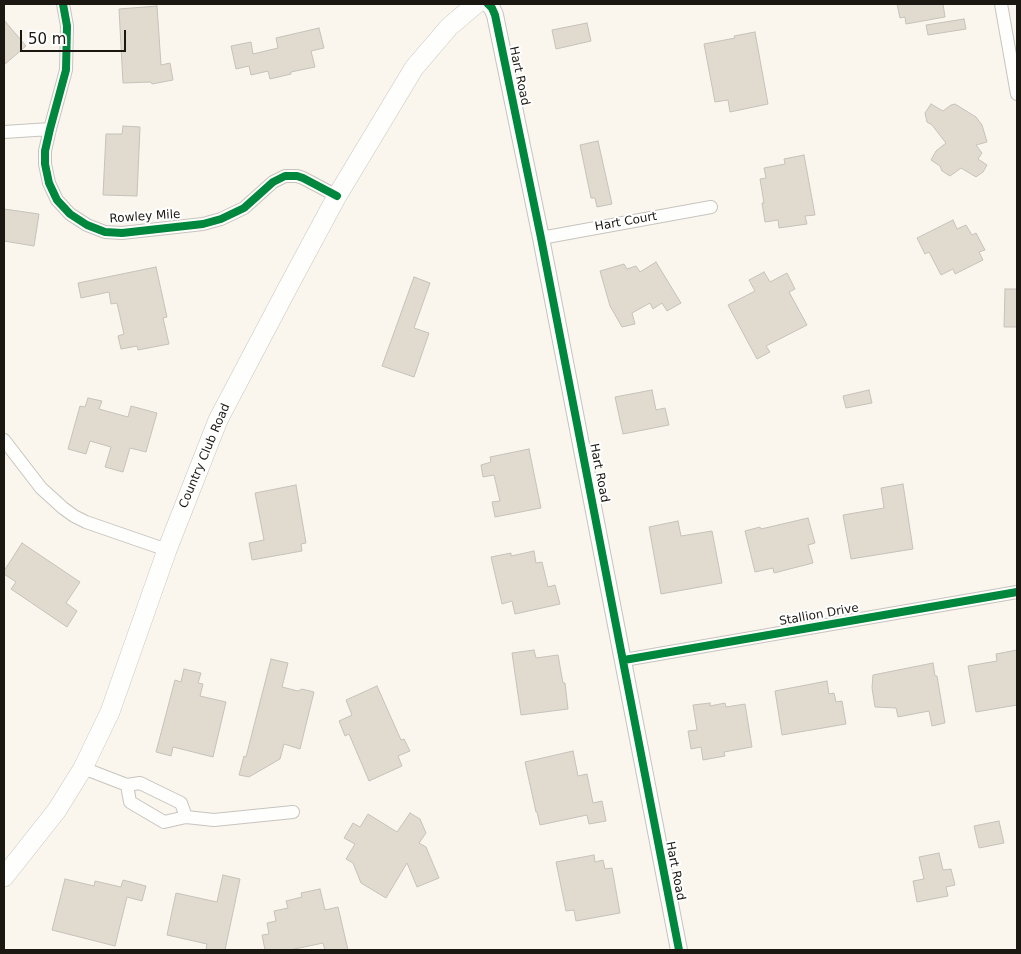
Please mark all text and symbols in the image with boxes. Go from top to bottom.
scale bar [22,20,129,52]
text: 50 m [28,30,66,48]
street label: Hart Road [506,45,532,107]
street label: Rowley Mile [109,207,181,227]
street label: Hart Court [594,209,658,235]
street label: Country Club Road [176,401,234,511]
street label: Hart Road [586,442,612,504]
street label: Stallion Drive [778,601,860,629]
street label: Hart Road [662,840,688,902]

